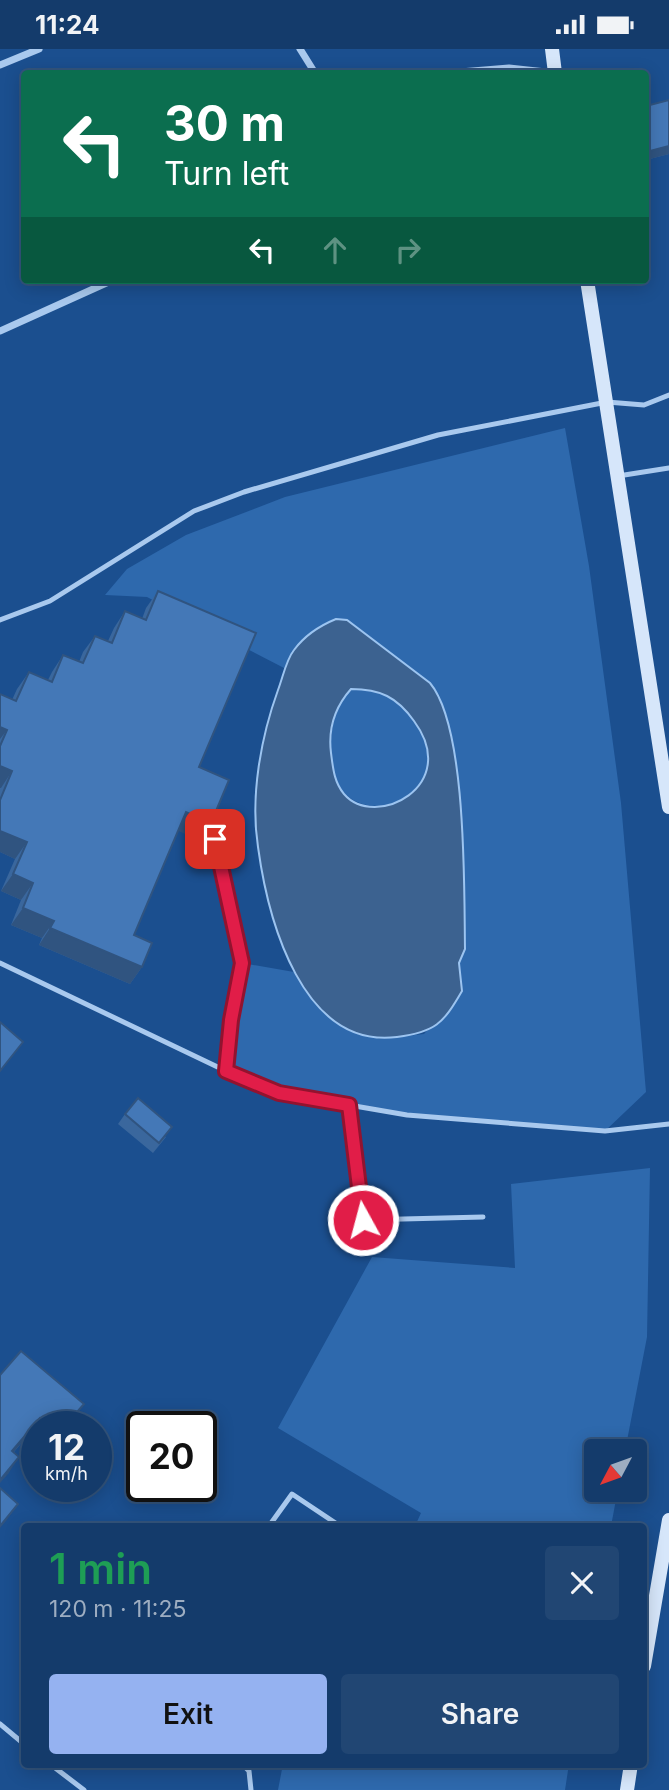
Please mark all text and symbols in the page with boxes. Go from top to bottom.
text: 11:24 [35,9,100,40]
text: 30 m [164,94,285,153]
icon: left [49,98,140,189]
text: Turn left [164,154,289,193]
icon: left [243,231,281,269]
icon: ahead [316,231,354,269]
icon: right [389,231,427,269]
pin [185,809,245,869]
icon: arrive [196,820,234,858]
position arrow [326,1183,400,1257]
speed limit sign: 20 [126,1411,217,1502]
text: 12 [48,1426,85,1468]
north arrow [584,1439,648,1501]
map controls [584,1439,647,1502]
text: km/h [45,1463,88,1484]
text: 1 min [49,1543,152,1594]
button: close [545,1546,619,1620]
text: 120 m · 11:25 [49,1595,186,1623]
button: Exit [49,1674,327,1754]
button: Share [341,1674,619,1754]

